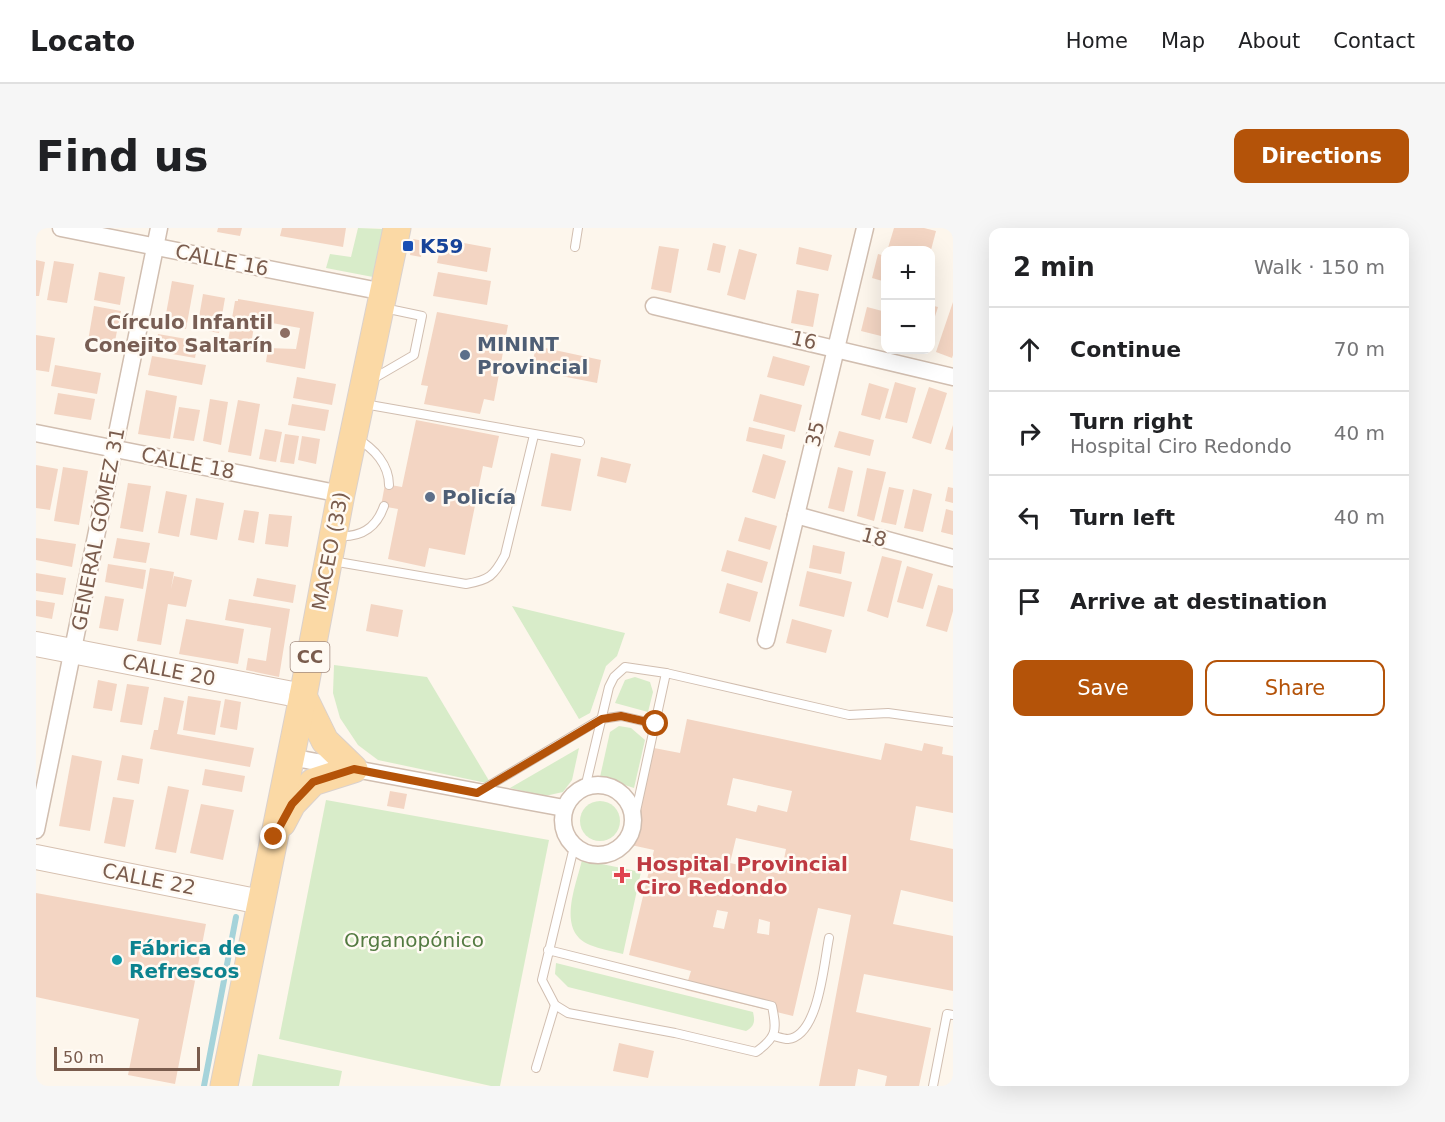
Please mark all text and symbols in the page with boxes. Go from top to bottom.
text: Locato [30,25,135,58]
text: Home [1066,29,1128,53]
text: Map [1161,29,1205,53]
text: About [1238,29,1300,53]
text: Contact [1333,29,1415,53]
button: Directions [1234,129,1409,183]
text: Find us [36,132,209,181]
place label: K59 [420,234,463,258]
street label: CALLE 16 [173,239,271,281]
marker: K59 [401,239,415,253]
map controls [881,246,935,354]
button: + [881,246,935,300]
text: 2 min [1013,252,1095,282]
text: Walk · 150 m [1254,255,1385,279]
button: − [881,300,935,354]
place label: Círculo Infantil Conejito Saltarín [84,310,273,357]
street label: 16 [789,325,819,355]
marker: Círculo Infantil Conejito Saltarín [278,326,292,340]
place label: MININT Provincial [477,332,588,379]
icon: ahead [1013,333,1046,366]
text: Continue [1070,337,1181,362]
text: 70 m [1334,337,1385,361]
marker: MININT Provincial [458,348,472,362]
text: Turn right [1070,409,1193,434]
icon: right [1013,417,1046,450]
street label: 35 [800,419,830,449]
text: 40 m [1334,421,1385,445]
street label: GENERAL GÓMEZ 31 [67,425,129,633]
text: Hospital Ciro Redondo [1070,434,1292,458]
street label: CALLE 18 [139,442,237,484]
place label: Policía [442,485,516,509]
street label: MACEO (33) [307,490,353,612]
marker: Policía [423,490,437,504]
icon: left [1013,501,1046,534]
text: Turn left [1070,505,1175,530]
text: 40 m [1334,505,1385,529]
street label: 18 [859,522,889,552]
icon: arrive [1013,585,1046,618]
text: Arrive at destination [1070,589,1327,614]
road number: CC [290,642,330,672]
street label: CALLE 20 [120,649,218,691]
button: Save [1013,660,1193,716]
button: Share [1205,660,1385,716]
route start [642,710,668,736]
route end [260,823,286,849]
place label: Hospital Provincial Ciro Redondo [636,852,848,899]
street label: CALLE 22 [100,858,198,900]
marker: Hospital Provincial Ciro Redondo [613,866,631,884]
park label: Organopónico [344,928,484,952]
place label: Fábrica de Refrescos [129,936,246,983]
marker: Fábrica de Refrescos [110,953,124,967]
scale bar [54,1044,200,1072]
text: 50 m [63,1048,104,1067]

